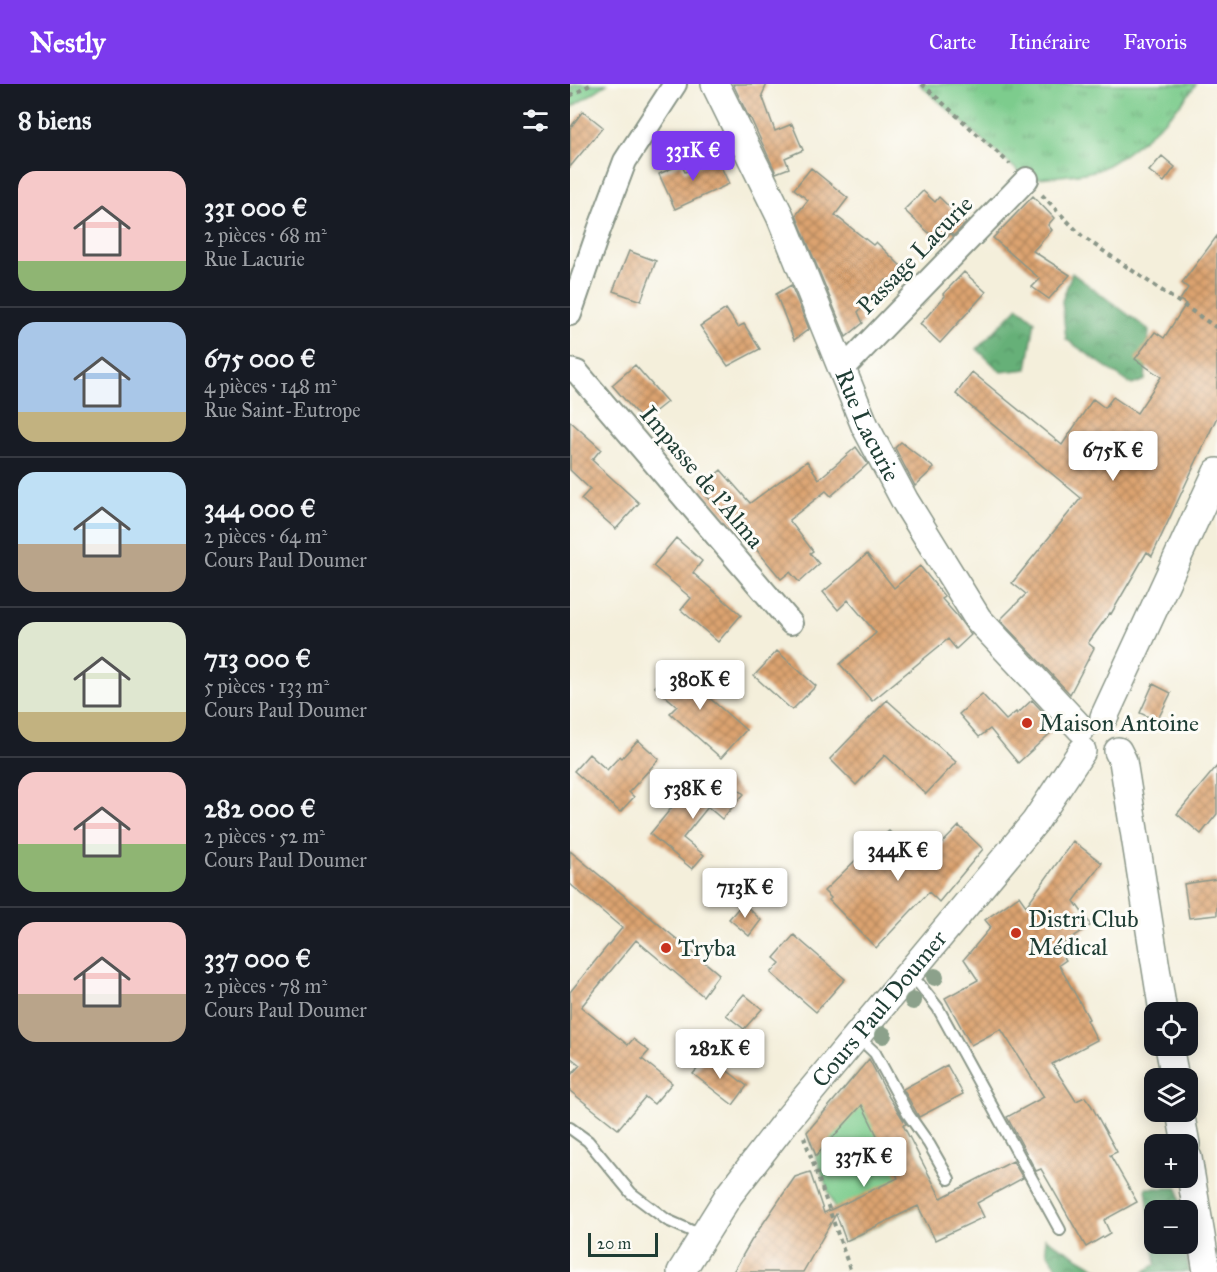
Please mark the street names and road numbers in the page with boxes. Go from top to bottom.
street label: Passage Lacurie [851,189,979,321]
street label: Rue Lacurie [829,365,907,487]
street label: Impasse de l'Alma [634,400,771,555]
street label: Cours Paul Doumer [805,924,953,1094]

